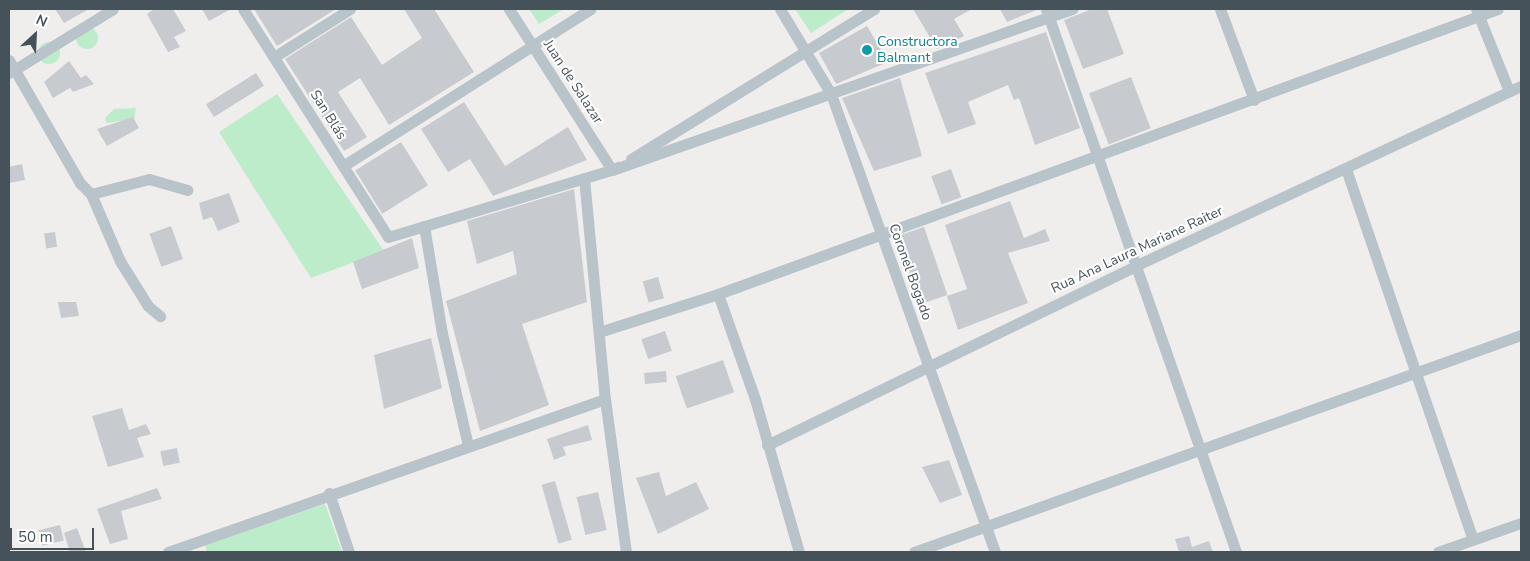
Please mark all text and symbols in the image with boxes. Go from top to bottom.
north arrow [10,10,60,60]
text: N [33,10,50,32]
place label: Constructora Balmant [877,34,958,66]
street label: Juan de Salazar [540,37,606,127]
marker: Constructora Balmant [861,44,873,56]
street label: San Blás [306,87,350,143]
street label: Rua Ana Laura Mariane Raiter [1048,203,1226,297]
street label: Coronel Bogado [885,221,935,323]
scale bar [12,518,96,550]
text: 50 m [18,527,53,547]

